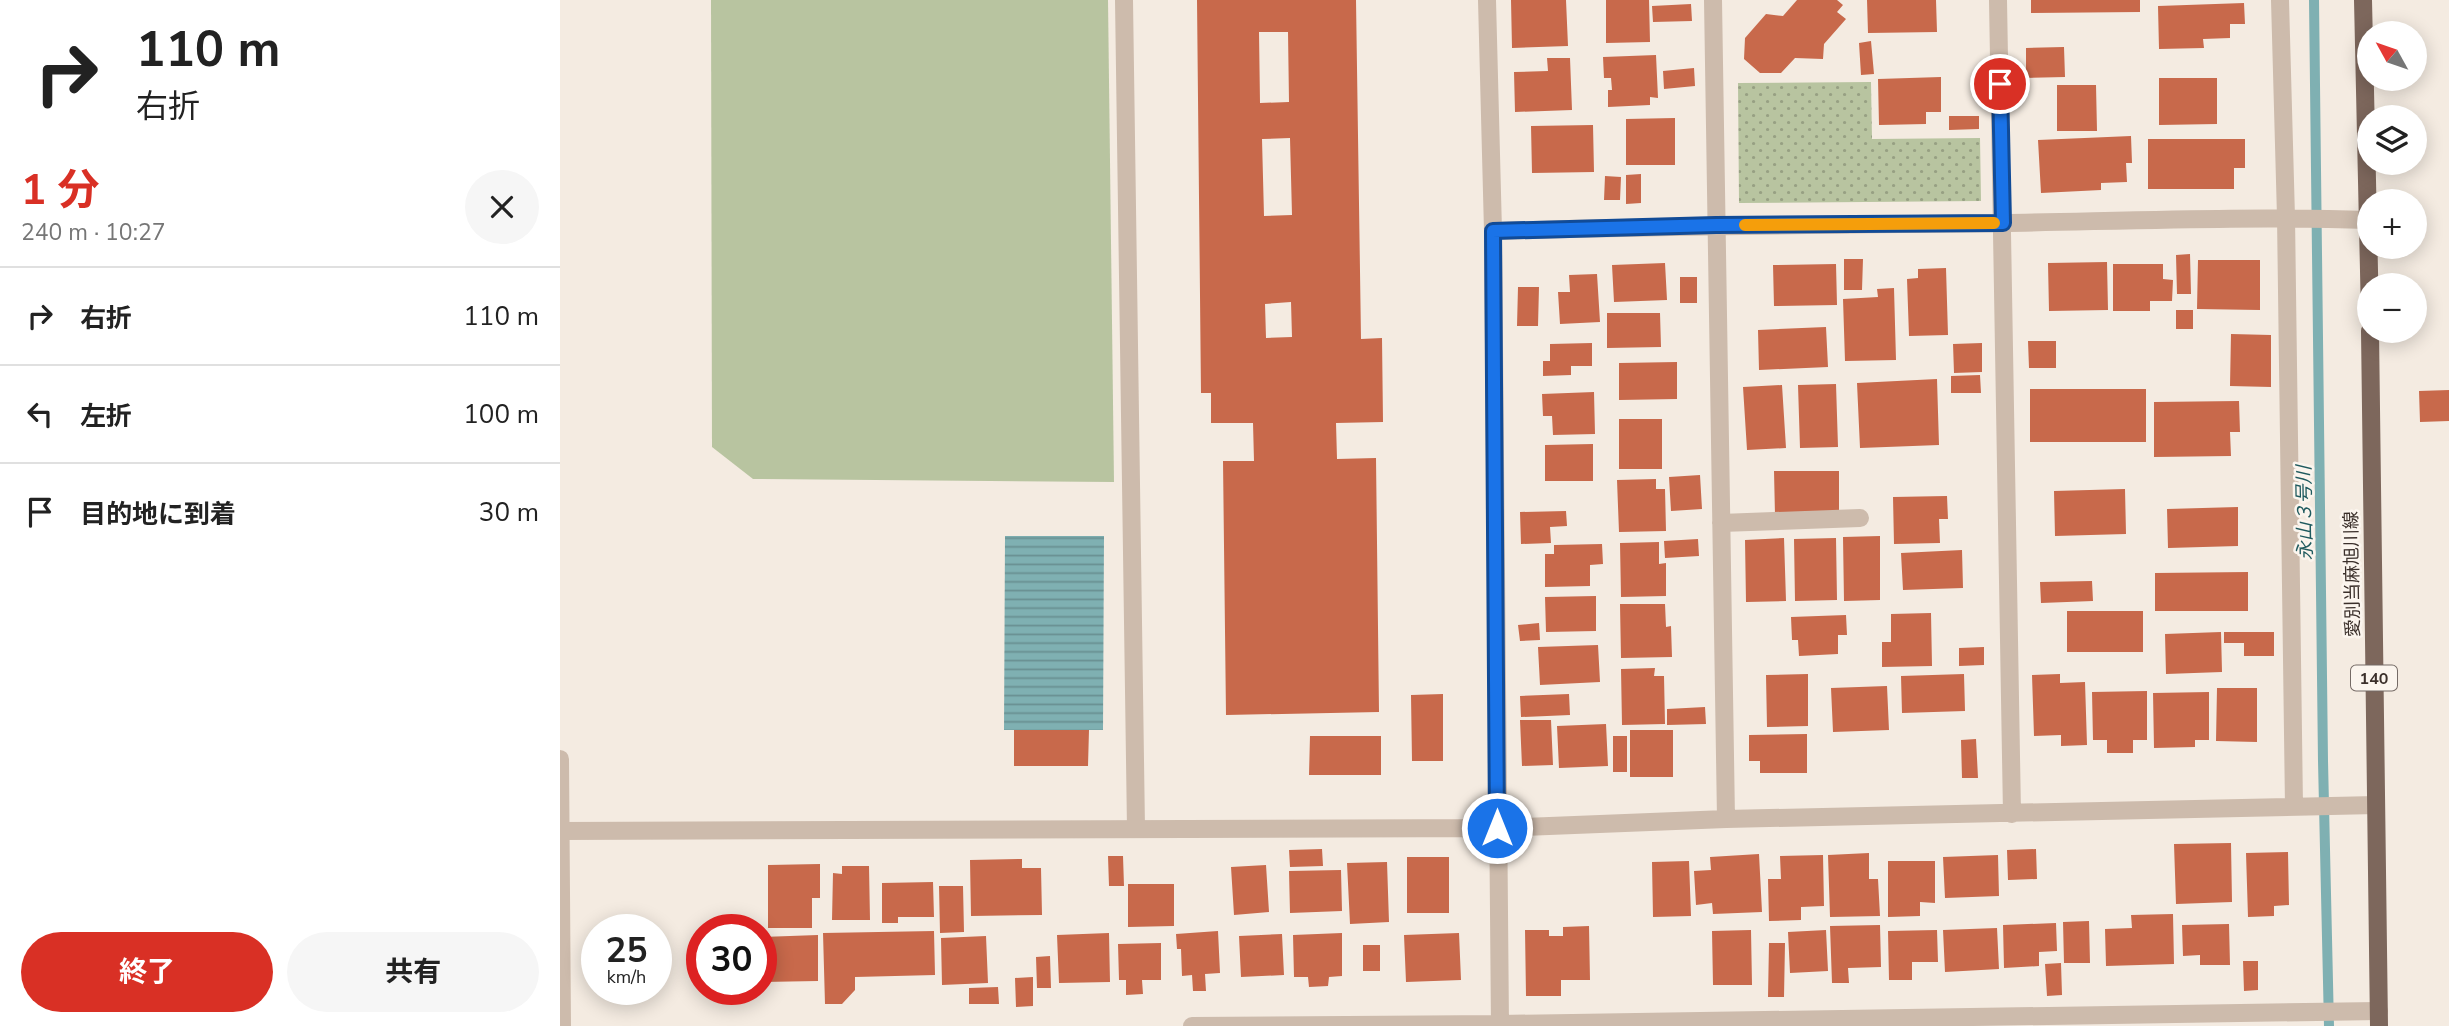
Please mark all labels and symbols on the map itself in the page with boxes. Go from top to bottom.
north arrow [2357,21,2427,91]
pin [1970,54,2030,114]
water label: 永山３号川 [2291,463,2319,561]
street label: 愛別当麻旭川線 [2339,511,2365,637]
road number: 140 [2351,666,2397,691]
position arrow [1460,791,1534,865]
speed limit sign: 30 [686,914,777,1005]

